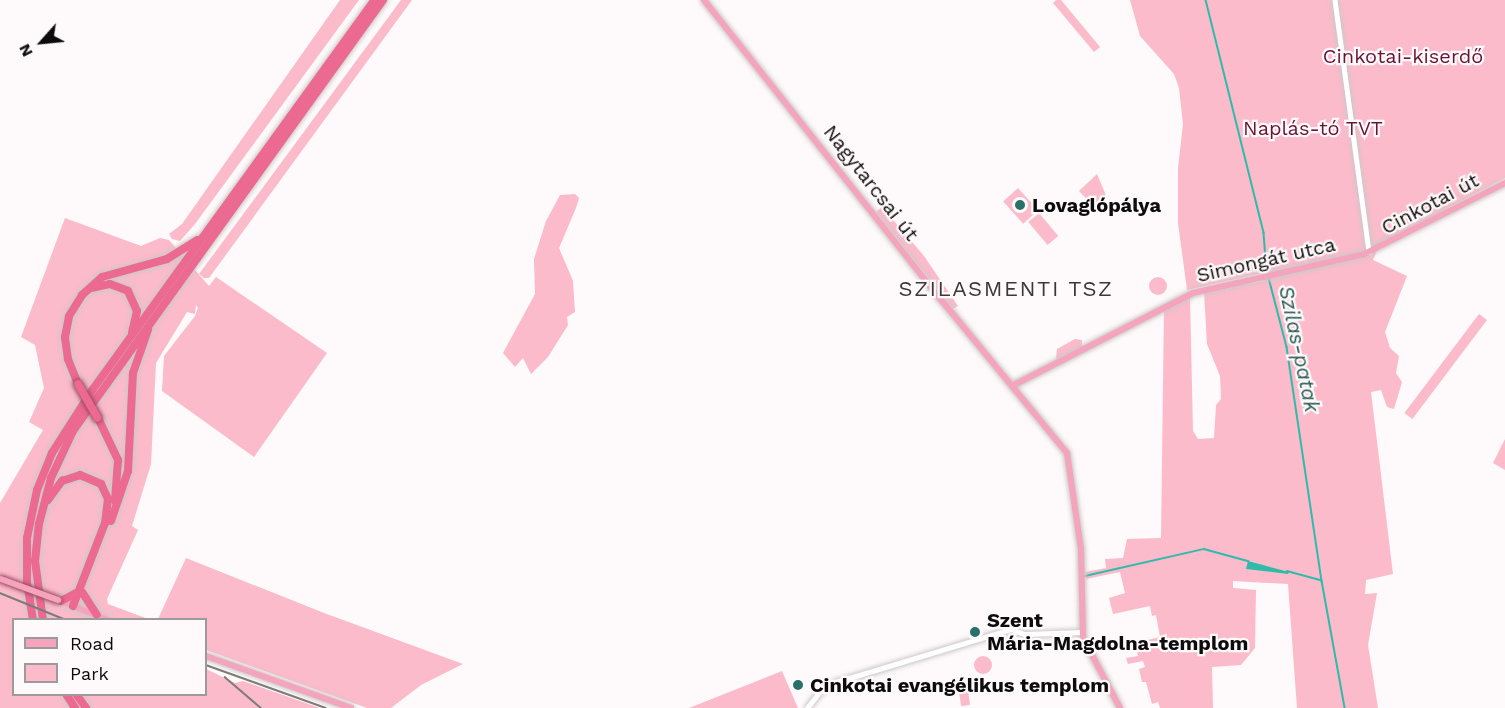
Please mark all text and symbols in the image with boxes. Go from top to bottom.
north arrow [12,12,72,72]
text: N [14,41,37,60]
park label: Cinkotai-kiserdő [1323,44,1483,68]
park label: Naplás-tó TVT [1243,116,1383,140]
street label: Nagytarcsai út [818,120,924,246]
street label: Cinkotai út [1377,168,1483,240]
place label: Lovaglópálya [1032,193,1161,217]
marker: Lovaglópálya [1013,198,1027,212]
street label: Simongát utca [1194,232,1338,288]
district label: SZILASMENTI TSZ [898,276,1114,302]
water label: Szilas-patak [1273,283,1325,415]
place label: Szent Mária-Magdolna-templom [987,608,1248,655]
legend [12,618,207,696]
marker: Szent Mária-Magdolna-templom [968,625,982,639]
text: Road [70,633,114,654]
text: Park [70,663,109,684]
place label: Cinkotai evangélikus templom [810,673,1109,697]
marker: Cinkotai evangélikus templom [791,678,805,692]

